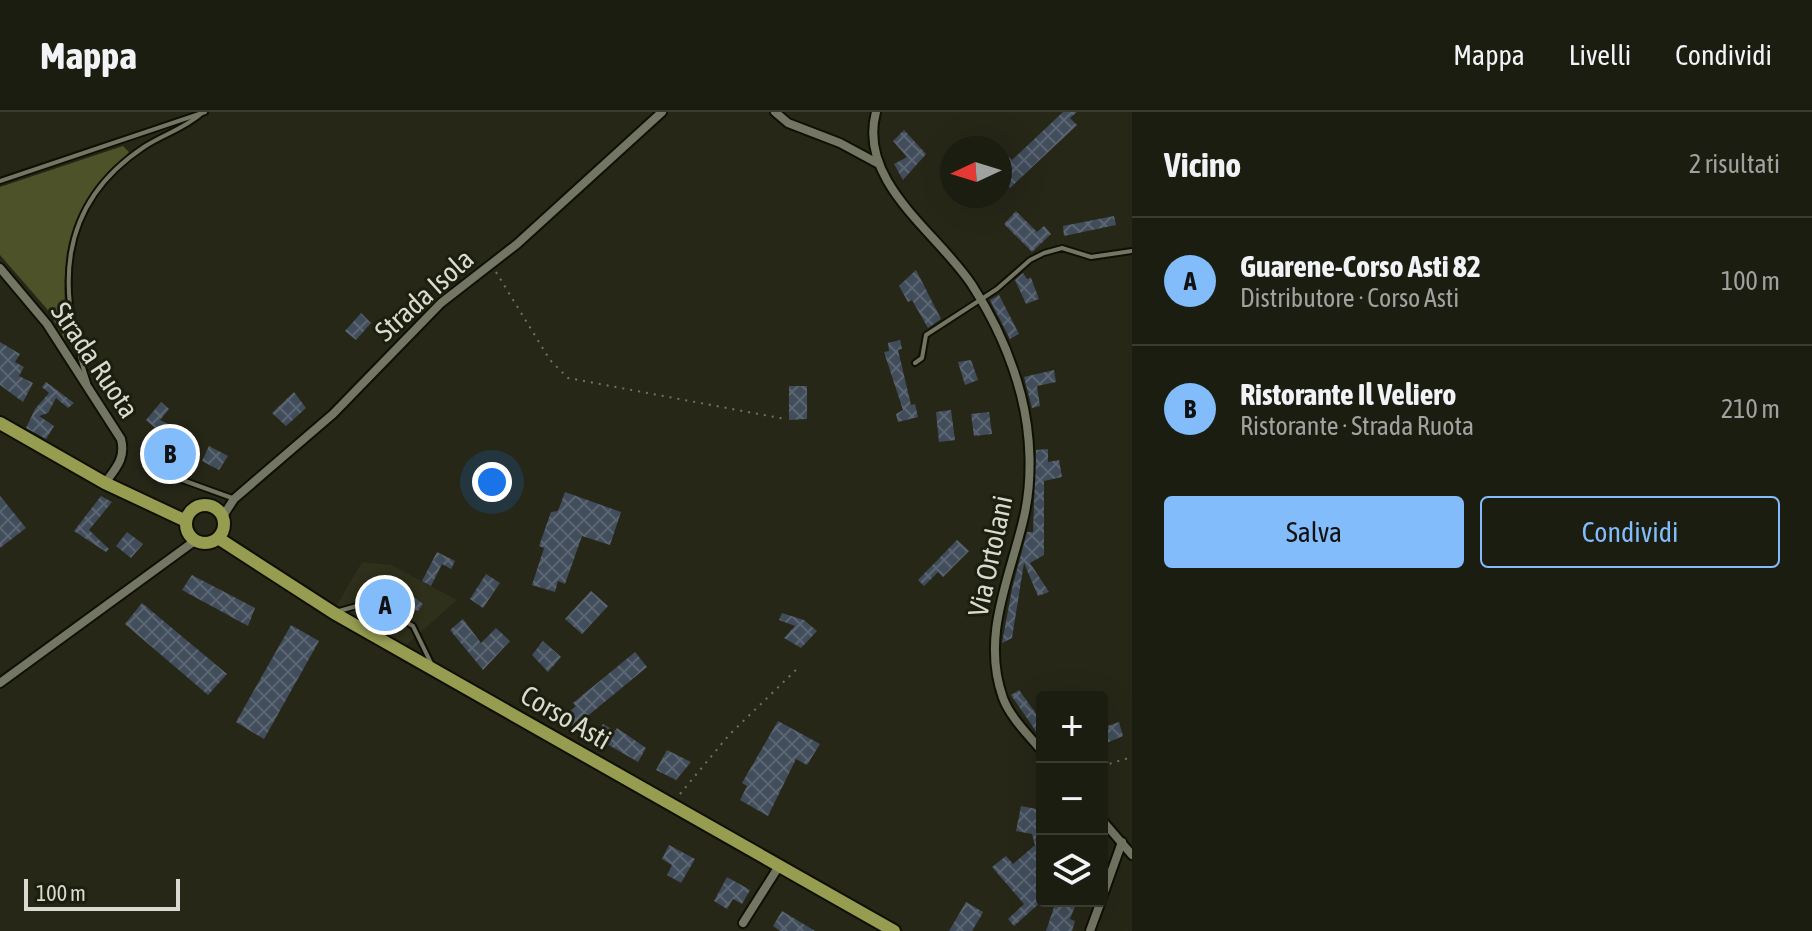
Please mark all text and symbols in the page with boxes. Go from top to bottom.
text: Mappa [40,34,137,77]
text: Mappa [1453,39,1525,71]
text: Livelli [1569,39,1631,71]
text: Condividi [1675,39,1772,71]
north arrow [940,136,1012,208]
text: Vicino [1164,145,1241,184]
text: 2 risultati [1689,149,1780,179]
street label: Strada Isola [368,243,480,347]
text: Guarene-Corso Asti 82 [1240,249,1481,283]
text: A [1184,266,1196,296]
text: 100 m [1721,266,1780,296]
text: Distributore · Corso Asti [1240,283,1459,313]
street label: Strada Ruota [45,296,145,424]
text: Ristorante Il Veliero [1240,377,1456,411]
text: B [1184,394,1196,424]
text: 210 m [1721,394,1780,424]
text: Ristorante · Strada Ruota [1240,411,1474,441]
pin: B [144,424,196,484]
your location [472,462,512,502]
street label: Via Ortolani [962,493,1018,619]
button: Salva [1164,496,1464,568]
button: Condividi [1480,496,1780,568]
pin: A [359,575,411,635]
street label: Corso Asti [515,678,617,756]
map controls [1036,691,1108,907]
button: + [1036,691,1108,763]
button: − [1036,763,1108,835]
button: layers [1036,835,1108,907]
scale bar [24,875,180,911]
text: 100 m [36,880,86,906]

